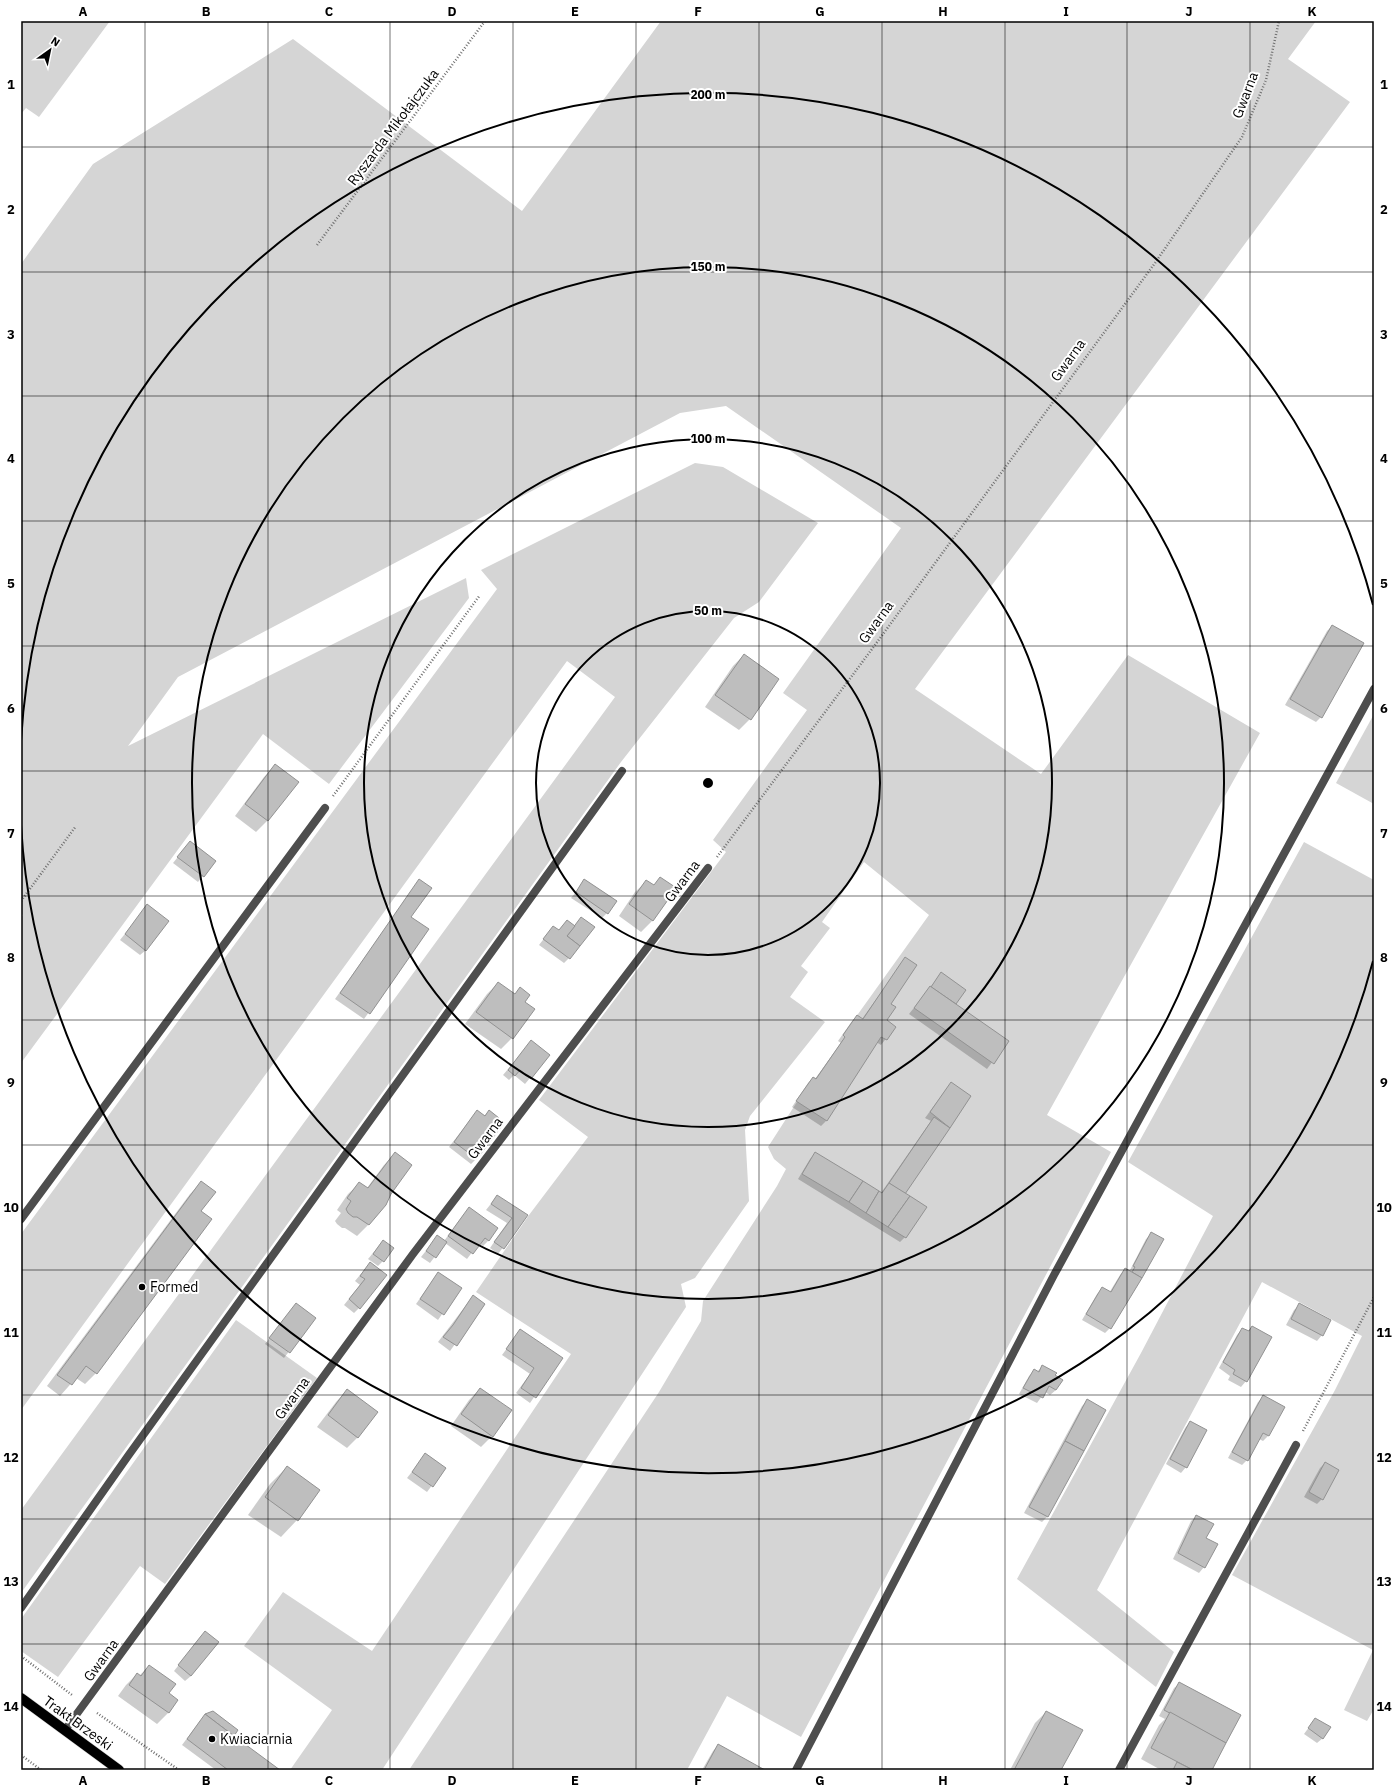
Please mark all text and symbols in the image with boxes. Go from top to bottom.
text: A [79,3,88,20]
text: B [202,3,211,20]
text: C [325,3,334,20]
text: D [447,3,457,20]
text: E [571,3,579,20]
text: F [694,3,702,20]
text: G [815,3,825,20]
text: H [938,3,948,20]
text: I [1063,3,1069,20]
text: J [1185,3,1193,20]
text: K [1307,3,1317,20]
north arrow [30,30,70,70]
text: N [48,34,63,50]
street label: Ryszarda Mikołajczuka [343,65,443,189]
street label: Gwarna [1228,69,1262,121]
text: 1 [7,76,15,93]
text: 1 [1380,76,1388,93]
text: 200 m [690,87,726,102]
text: 2 [7,201,15,218]
text: 2 [1380,201,1388,218]
text: 150 m [690,259,726,274]
text: 3 [7,326,15,343]
text: 3 [1380,326,1388,343]
street label: Gwarna [1046,335,1090,385]
text: 100 m [690,431,726,446]
text: 4 [7,450,15,467]
text: 4 [1380,450,1388,467]
text: 5 [7,575,15,592]
text: 5 [1380,575,1388,592]
street label: Gwarna [854,597,898,647]
text: 50 m [694,603,722,618]
text: 6 [7,700,15,717]
text: 6 [1380,700,1388,717]
centre of rings [701,776,715,790]
text: 7 [7,825,15,842]
text: 7 [1380,825,1388,842]
street label: Gwarna [660,856,704,906]
text: 8 [7,949,15,966]
text: 8 [1380,949,1388,966]
text: 9 [7,1074,15,1091]
text: 9 [1380,1074,1388,1091]
street label: Gwarna [463,1113,507,1163]
text: 10 [3,1199,19,1216]
text: 10 [1376,1199,1392,1216]
place label: Formed [150,1278,198,1296]
marker: Formed [137,1282,147,1292]
text: 11 [3,1324,19,1341]
text: 11 [1376,1324,1392,1341]
street label: Gwarna [270,1373,314,1423]
text: 12 [3,1449,19,1466]
text: 12 [1376,1449,1392,1466]
text: 13 [3,1573,19,1590]
text: 13 [1376,1573,1392,1590]
street label: Gwarna [79,1635,123,1685]
street label: Trakt Brzeski [40,1692,116,1754]
text: 14 [3,1698,19,1715]
text: 14 [1376,1698,1392,1715]
place label: Kwiaciarnia [220,1730,293,1748]
marker: Kwiaciarnia [207,1734,217,1744]
text: A [79,1772,88,1789]
text: B [202,1772,211,1789]
text: C [325,1772,334,1789]
text: D [447,1772,457,1789]
text: E [571,1772,579,1789]
text: F [694,1772,702,1789]
text: G [815,1772,825,1789]
text: H [938,1772,948,1789]
text: I [1063,1772,1069,1789]
text: J [1185,1772,1193,1789]
text: K [1307,1772,1317,1789]

